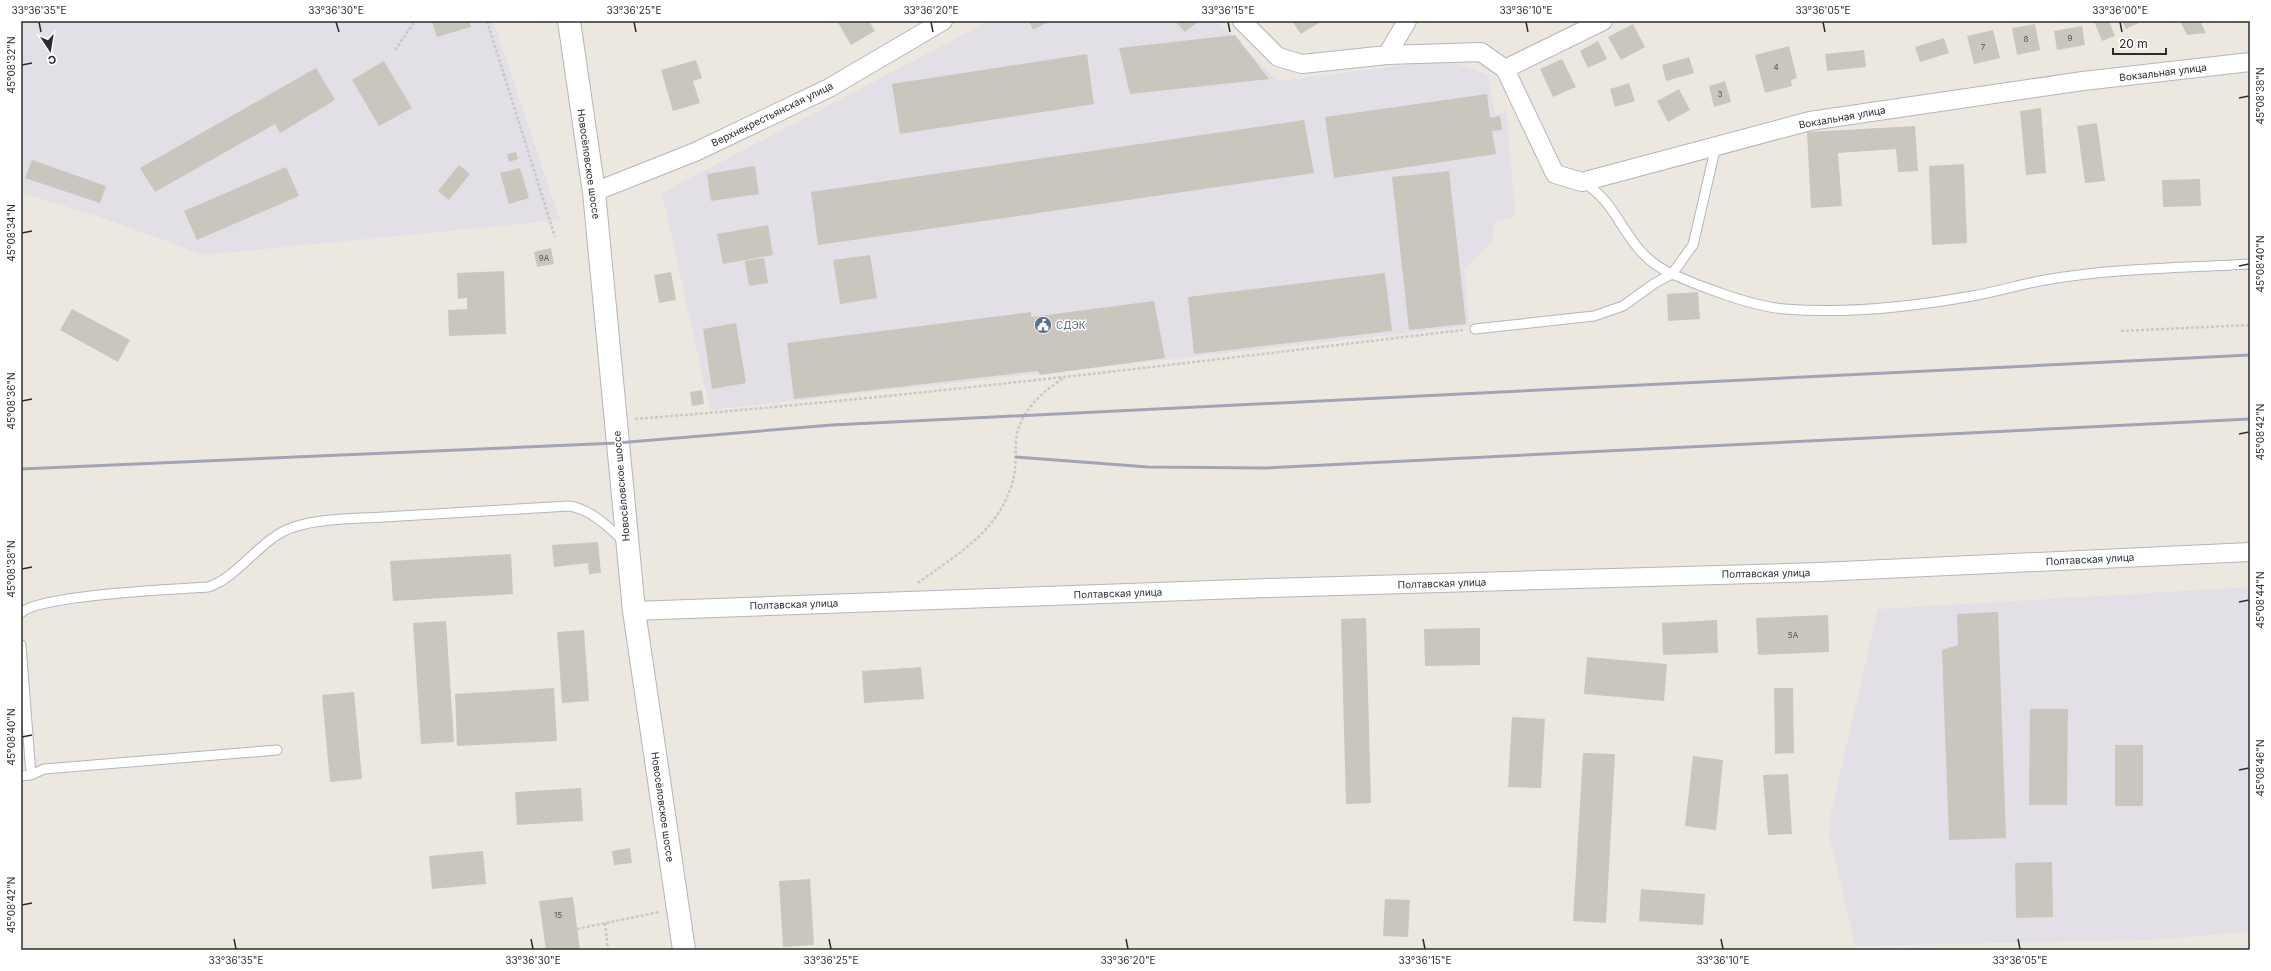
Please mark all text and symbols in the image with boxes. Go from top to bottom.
text: 33°36'35"E [11,4,67,16]
text: 33°36'30"E [308,4,364,16]
text: 33°36'25"E [607,4,662,16]
text: 33°36'20"E [903,4,959,16]
text: 33°36'15"E [1202,4,1254,16]
text: 33°36'10"E [1499,4,1553,16]
text: 33°36'05"E [1795,4,1851,16]
text: 33°36'00"E [2092,4,2148,16]
north arrow [30,30,70,70]
scale bar [2113,30,2166,56]
house number: 9 [2068,33,2073,43]
house number: 8 [2024,34,2029,44]
text: 45°08'32"N [5,36,17,94]
text: 20 m [2119,36,2148,51]
house number: 7 [1981,42,1986,52]
text: С [47,52,58,67]
street label: Вокзальная улица [2119,61,2207,83]
house number: 4 [1773,62,1779,72]
text: 45°08'38"N [2254,67,2266,125]
street label: Верхнекрестьянская улица [709,79,835,149]
house number: 3 [1718,89,1723,99]
street label: Вокзальная улица [1798,103,1886,131]
street label: Новосёловское шоссе [575,108,603,220]
text: 45°08'34"N [5,204,17,262]
text: 45°08'40"N [2254,236,2266,292]
house number: 9А [539,253,550,263]
public building icon: СДЭК [1033,315,1053,335]
place label: СДЭК [1056,319,1086,331]
text: 45°08'36"N [5,372,17,430]
text: 45°08'42"N [2254,404,2266,460]
street label: Новосёловское шоссе [610,430,632,542]
text: 45°08'38"N [5,540,17,598]
street label: Полтавская улица [2045,551,2135,567]
street label: Полтавская улица [1722,566,1810,580]
text: 45°08'44"N [2254,571,2266,629]
street label: Полтавская улица [1398,575,1486,591]
street label: Полтавская улица [1074,585,1162,601]
street label: Полтавская улица [750,596,838,612]
house number: 5А [1788,630,1799,640]
text: 45°08'40"N [5,709,17,765]
text: 45°08'46"N [2254,740,2266,796]
street label: Новосёловское шоссе [649,751,677,863]
text: 45°08'42"N [5,877,17,933]
house number: 15 [554,910,562,920]
text: 33°36'35"E [208,954,264,966]
text: 33°36'30"E [505,954,561,966]
text: 33°36'25"E [804,954,859,966]
text: 33°36'20"E [1100,954,1156,966]
text: 33°36'15"E [1399,954,1451,966]
text: 33°36'10"E [1696,954,1750,966]
text: 33°36'05"E [1992,954,2048,966]

